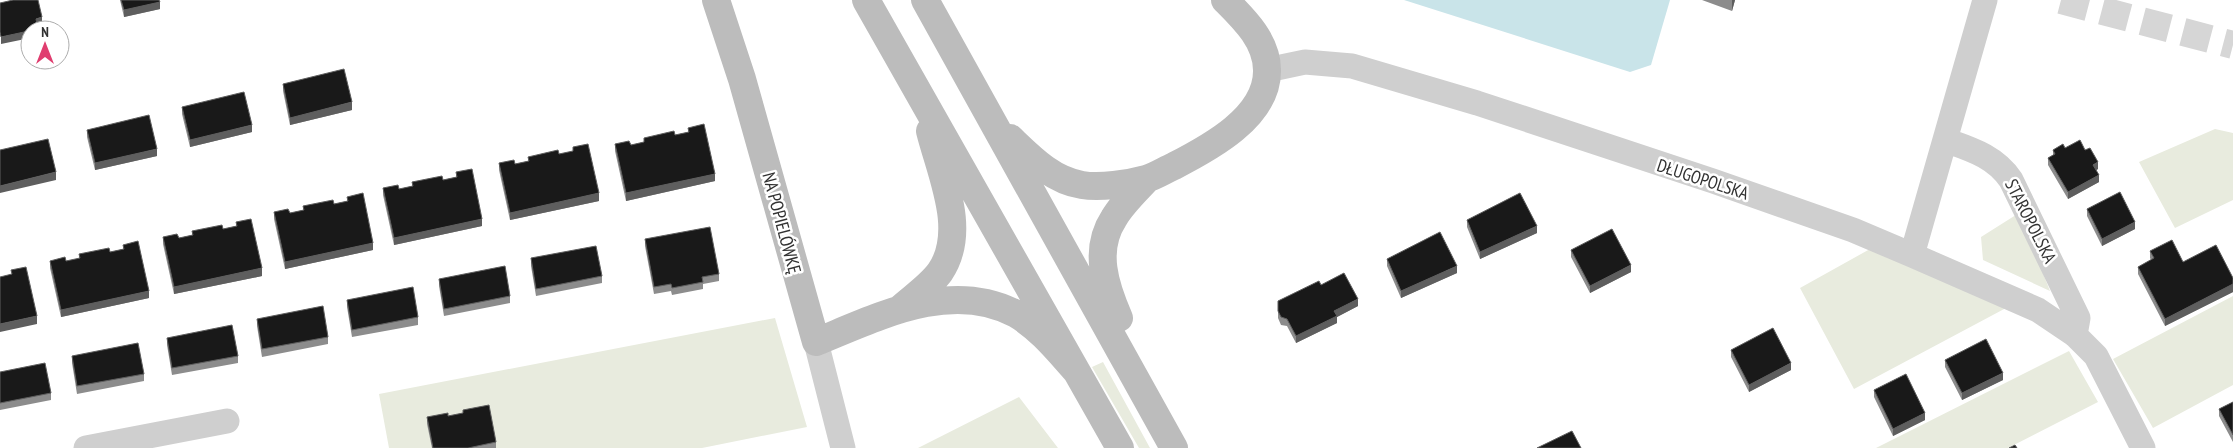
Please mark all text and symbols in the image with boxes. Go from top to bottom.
north arrow [20,20,70,70]
text: N [41,23,49,41]
street label: DŁUGOPOLSKA [1654,153,1752,205]
street label: NA POPIELÓWKĘ [757,170,807,276]
street label: STAROPOLSKA [2000,175,2062,267]

